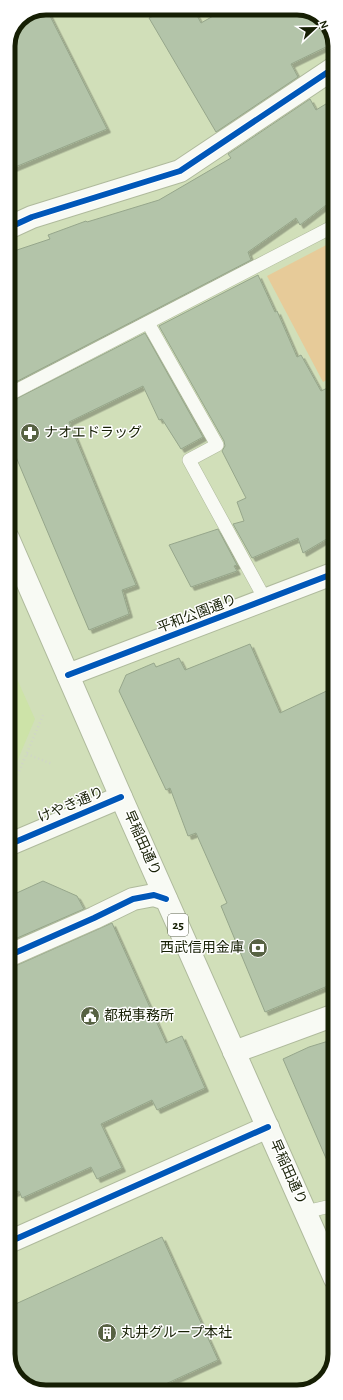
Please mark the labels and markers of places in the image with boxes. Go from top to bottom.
pharmacy icon: ナオエドラッグ [19,422,41,444]
place label: ナオエドラッグ [44,425,142,440]
bank icon: 西武信用金庫 [247,937,269,959]
place label: 西武信用金庫 [160,940,244,955]
public building icon: 都税事務所 [79,1005,101,1027]
place label: 都税事務所 [104,1008,174,1023]
building icon: 丸井グループ本社 [96,1322,118,1344]
place label: 丸井グループ本社 [121,1324,232,1340]

